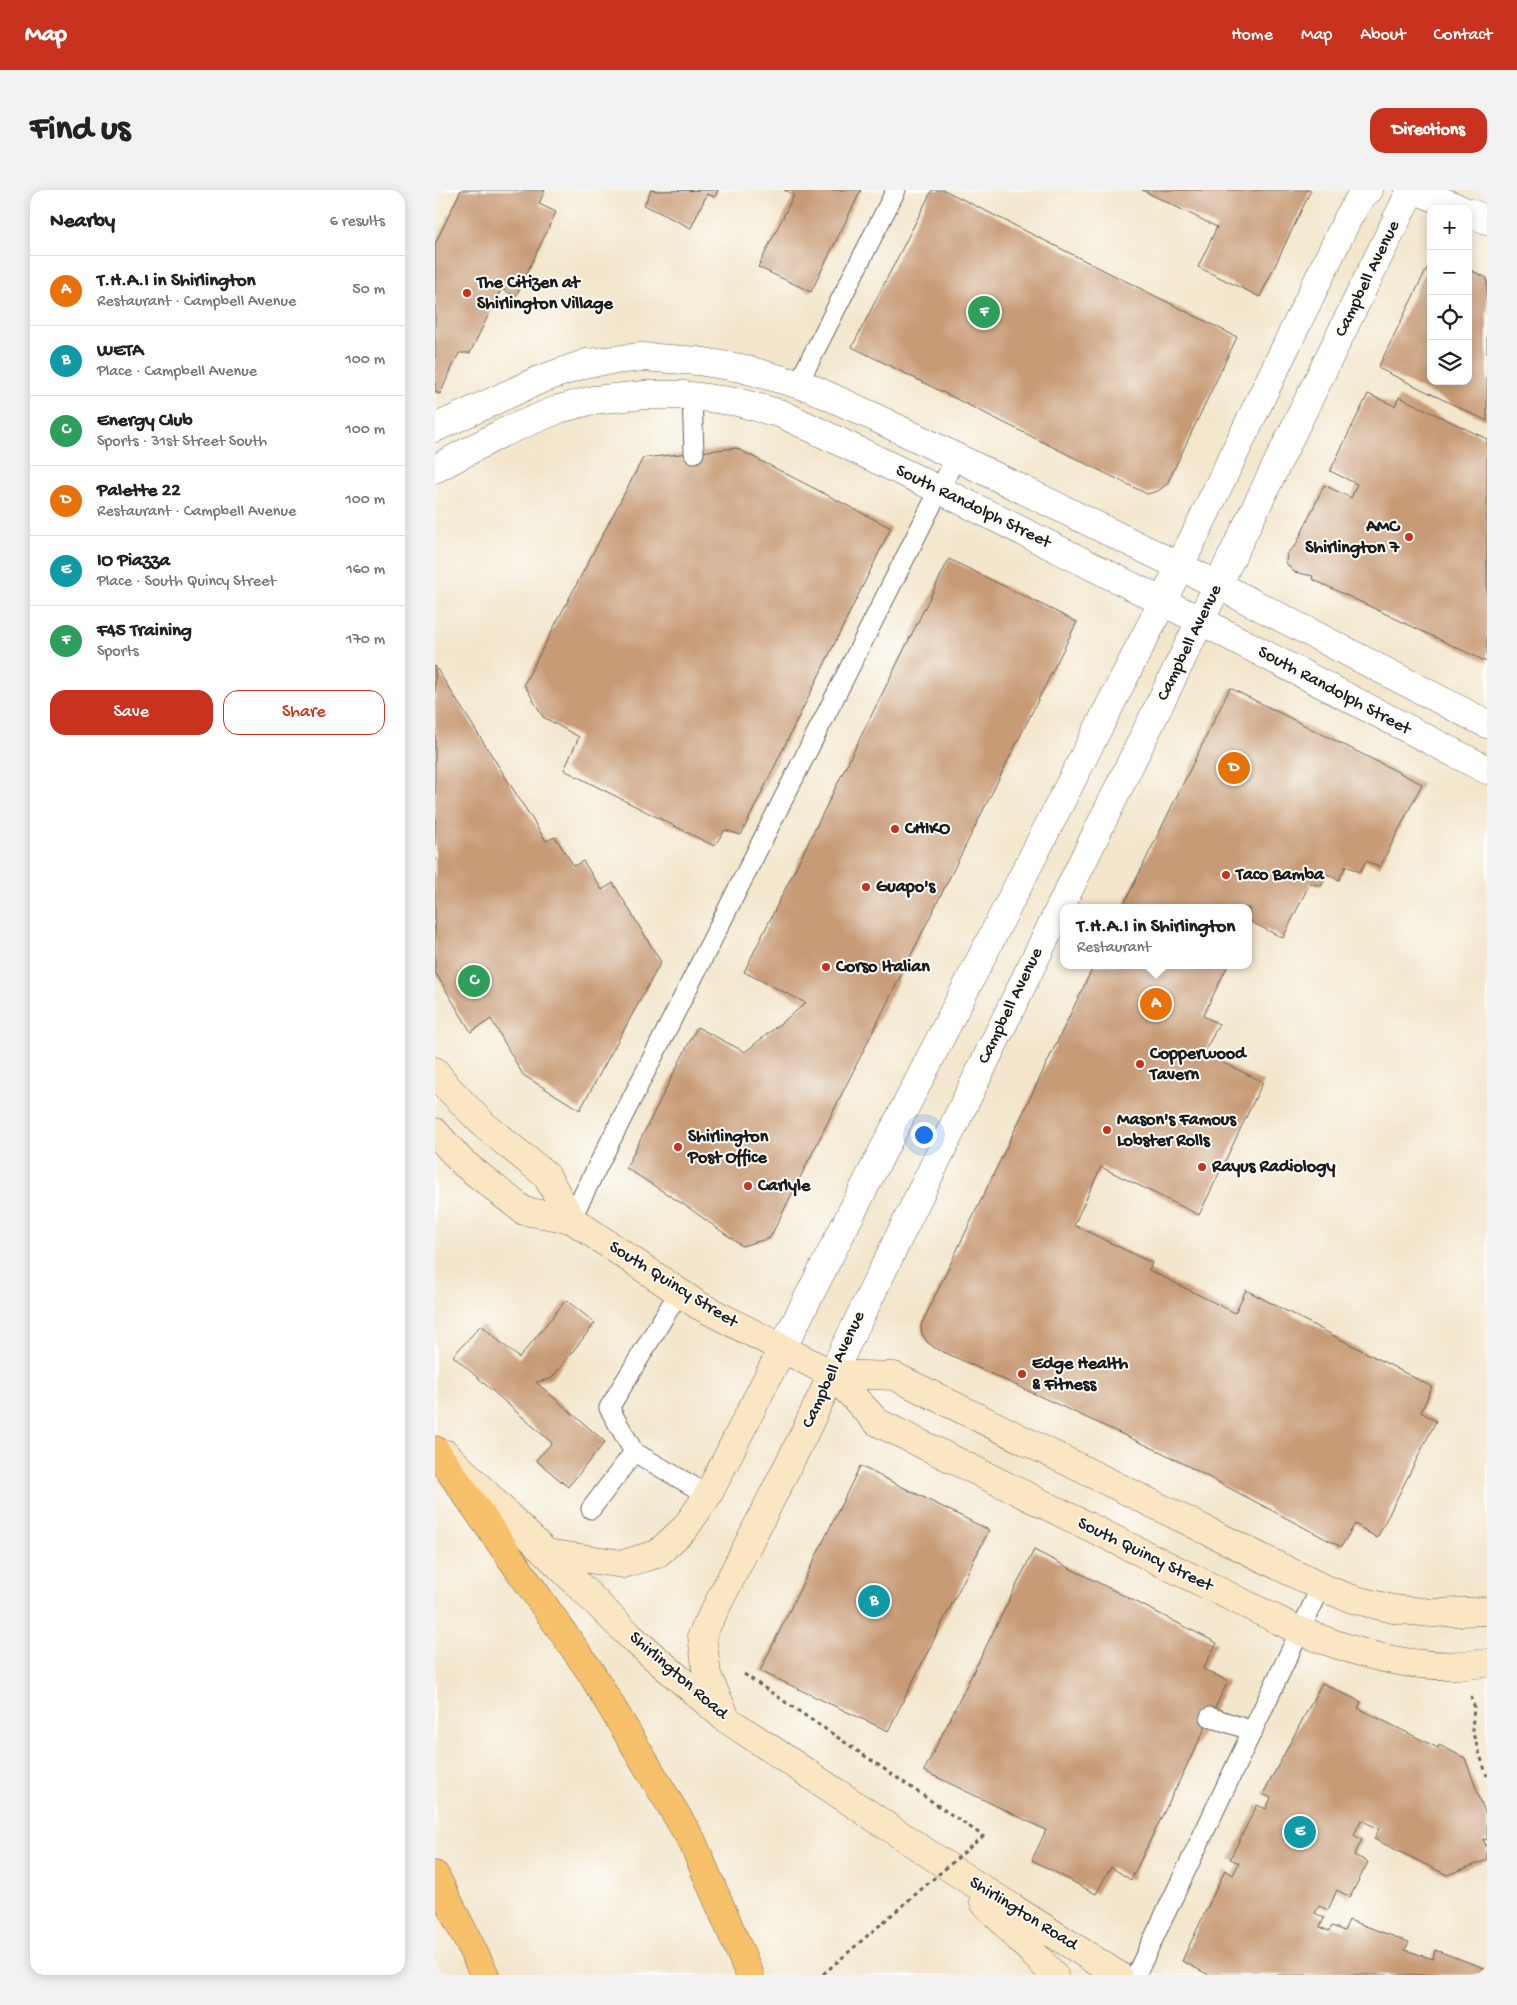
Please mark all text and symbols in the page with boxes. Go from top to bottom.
text: Map [25,21,67,50]
text: Home [1231,25,1273,46]
text: Map [1301,25,1332,46]
text: About [1360,25,1406,46]
text: Contact [1434,25,1492,46]
button: Directions [1370,108,1487,153]
text: Find us [30,110,130,151]
map controls [1427,205,1472,385]
button: + [1427,205,1472,250]
text: Nearby [50,210,115,235]
text: 6 results [330,213,385,232]
street label: Campbell Avenue [1331,217,1405,340]
button: − [1427,250,1472,295]
text: T.H.A.I in Shirlington [97,270,256,293]
place label: The Citizen at Shirlington Village [475,273,614,315]
text: A [61,281,71,300]
text: 50 m [352,281,385,300]
marker: The Citizen at Shirlington Village [461,287,473,299]
text: Restaurant · Campbell Avenue [97,293,296,312]
pin: F [968,293,1000,331]
button: locate [1427,295,1472,340]
text: WETA [97,340,144,363]
button: layers [1427,340,1472,385]
text: B [62,351,70,370]
text: 100 m [345,351,385,370]
text: Place · Campbell Avenue [97,363,257,382]
text: Energy Club [97,410,192,433]
text: C [62,421,70,440]
text: 100 m [345,421,385,440]
text: Sports · 31st Street South [97,433,267,452]
street label: South Randolph Street [892,460,1055,554]
text: Palette 22 [97,480,180,503]
text: D [61,491,71,510]
text: 100 m [345,491,385,510]
text: Restaurant · Campbell Avenue [97,503,296,522]
place label: AMC Shirlington 7 [1305,517,1401,559]
marker: AMC Shirlington 7 [1403,531,1415,543]
text: IO Piazza [97,550,170,573]
text: E [61,561,71,580]
text: 160 m [346,561,385,580]
text: Place · South Quincy Street [97,573,276,592]
street label: Campbell Avenue [1153,581,1227,704]
text: F45 Training [97,620,192,643]
text: F [62,631,70,650]
text: 170 m [346,631,385,650]
street label: South Randolph Street [1254,642,1415,741]
text: Sports [97,643,139,662]
button: Save [50,690,213,735]
button: Share [223,690,385,735]
pin: D [1218,749,1250,787]
place label: CHIKO [904,819,950,840]
marker: CHIKO [889,823,901,835]
place label: Taco Bamba [1234,865,1325,886]
marker: Taco Bamba [1220,869,1232,881]
place label: Guapo's [876,877,937,898]
marker: Guapo's [860,881,872,893]
popup [1060,904,1252,969]
text: T.H.A.I in Shirlington [1077,916,1235,939]
text: Restaurant [1077,939,1151,958]
street label: Campbell Avenue [974,944,1048,1067]
place label: Corso Italian [835,957,930,978]
marker: Corso Italian [820,961,832,973]
pin: C [458,962,490,1000]
pin: A [1140,985,1172,1023]
place label: Copperwood Tavern [1148,1044,1248,1086]
marker: Copperwood Tavern [1134,1058,1146,1070]
place label: Mason's Famous Lobster Rolls [1117,1110,1237,1152]
your location [911,1122,937,1148]
marker: Mason's Famous Lobster Rolls [1101,1124,1113,1136]
place label: Shirlington Post Office [687,1127,769,1169]
marker: Shirlington Post Office [672,1141,684,1153]
place label: Rayus Radiology [1211,1157,1335,1178]
marker: Rayus Radiology [1196,1161,1208,1173]
place label: Carlyle [757,1176,811,1197]
marker: Carlyle [742,1180,754,1192]
street label: South Quincy Street [605,1237,743,1334]
street label: Campbell Avenue [798,1308,871,1432]
place label: Edge Health & Fitness [1032,1354,1128,1396]
marker: Edge Health & Fitness [1016,1368,1028,1380]
street label: South Quincy Street [1074,1513,1217,1598]
pin: B [858,1582,890,1620]
street label: Shirlington Road [624,1627,733,1725]
pin: E [1284,1813,1316,1851]
street label: Shirlington Road [965,1872,1082,1956]

